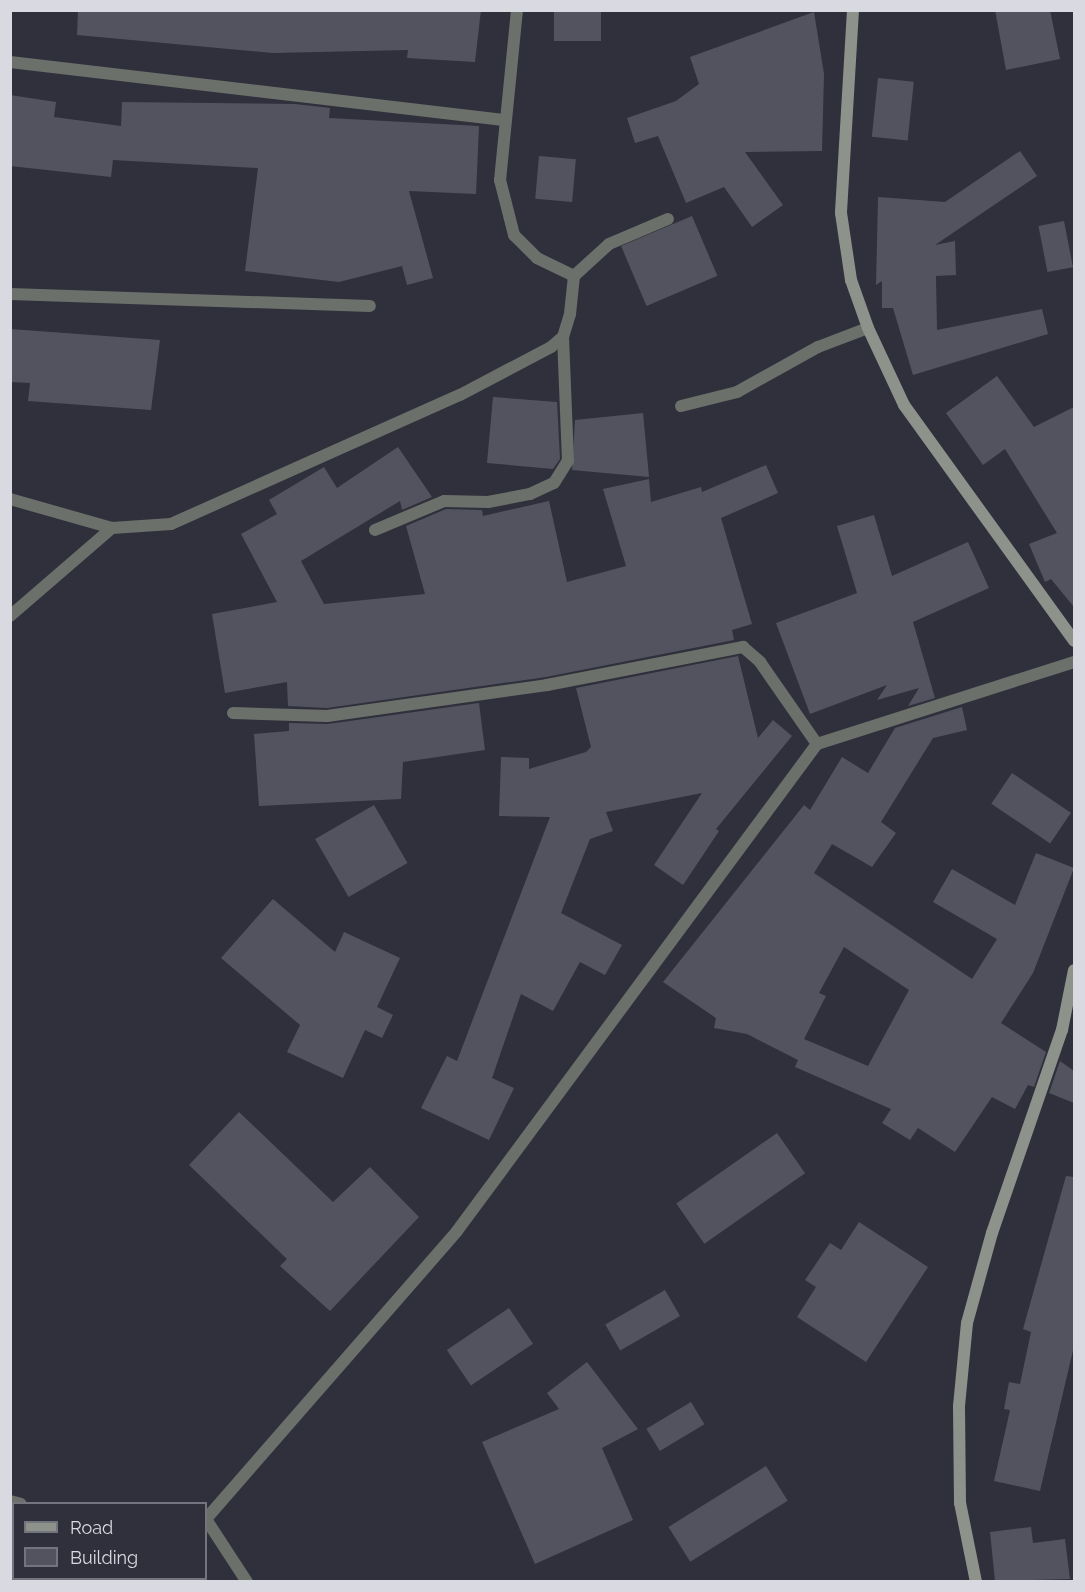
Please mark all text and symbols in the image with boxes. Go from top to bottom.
legend [12,1502,207,1580]
text: Road [70,1517,113,1538]
text: Building [70,1547,138,1568]

